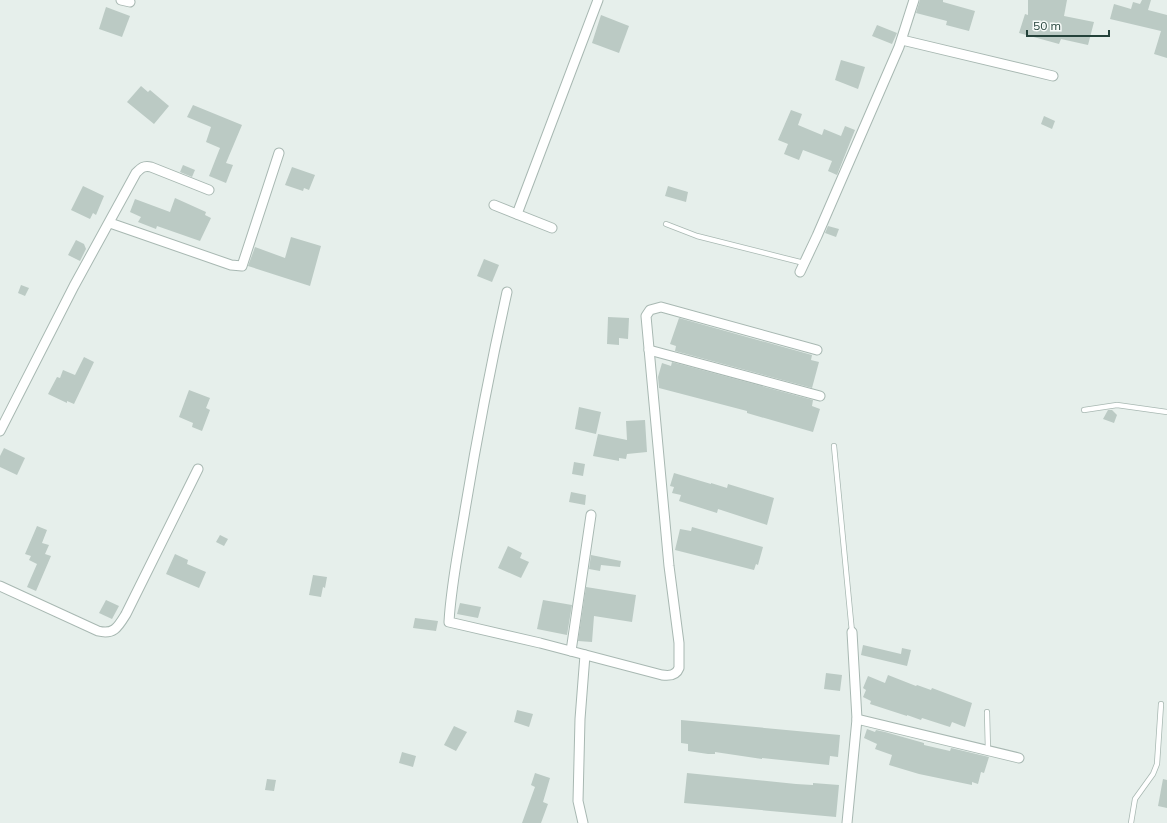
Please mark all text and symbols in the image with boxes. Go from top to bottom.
scale bar [1027,12,1109,38]
text: 50 m [1033,18,1061,33]

